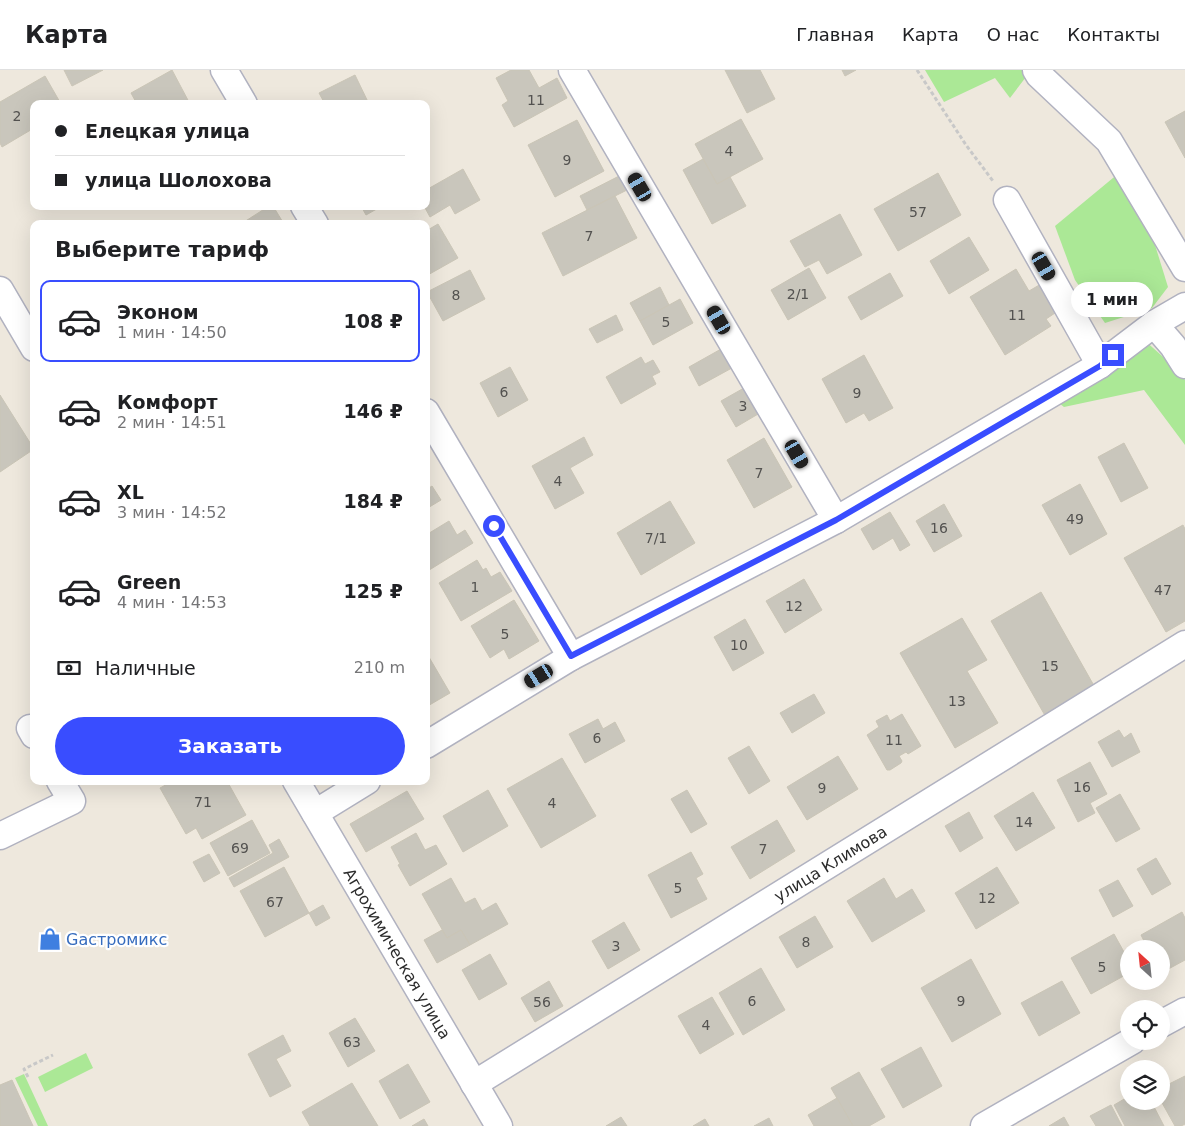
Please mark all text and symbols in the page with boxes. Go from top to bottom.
text: Карта [25,21,108,49]
text: Главная [796,24,874,45]
text: Карта [902,24,959,45]
text: О нас [987,24,1039,45]
text: Контакты [1067,24,1160,45]
house number: 11 [527,92,545,108]
house number: 2 [13,108,21,124]
text: Елецкая улица [85,120,250,142]
house number: 4 [725,143,734,159]
house number: 9 [563,152,571,168]
text: улица Шолохова [85,169,272,191]
car [626,170,653,204]
house number: 57 [909,204,927,220]
house number: 7 [585,228,593,244]
text: Выберите тариф [55,237,269,262]
car [1030,249,1057,283]
callout: 1 мин [1072,282,1154,318]
house number: 2/1 [787,286,809,302]
house number: 8 [452,287,460,303]
text: 1 мин [1086,290,1138,309]
icon: car [57,299,102,344]
text: Эконом [117,301,199,323]
car [705,303,732,337]
house number: 11 [1008,307,1026,323]
text: 108 ₽ [344,310,403,332]
house number: 5 [662,314,670,330]
text: 1 мин · 14:50 [117,323,227,342]
route end [1102,344,1124,366]
house number: 6 [500,384,509,400]
house number: 9 [853,385,861,401]
icon: car [57,389,102,434]
text: Комфорт [117,391,218,413]
house number: 3 [739,398,747,414]
text: 146 ₽ [344,400,403,422]
text: 2 мин · 14:51 [117,413,227,432]
car [783,437,810,471]
house number: 7 [755,465,763,481]
house number: 4 [554,473,563,489]
icon: car [57,479,102,524]
text: XL [117,481,144,503]
text: 184 ₽ [344,490,403,512]
text: 3 мин · 14:52 [117,503,227,522]
house number: 49 [1066,511,1084,527]
route start [483,515,505,537]
house number: 16 [930,520,948,536]
house number: 7/1 [645,530,667,546]
icon: car [57,569,102,614]
text: Green [117,571,181,593]
house number: 1 [471,579,479,595]
text: 125 ₽ [344,580,403,602]
house number: 47 [1154,582,1172,598]
text: 4 мин · 14:53 [117,593,227,612]
house number: 12 [785,598,803,614]
house number: 5 [501,626,509,642]
house number: 10 [730,637,748,653]
icon: cash [55,654,83,682]
text: Наличные [95,657,196,679]
text: 210 m [354,658,405,677]
house number: 15 [1041,658,1059,674]
car [522,662,555,690]
house number: 13 [948,693,966,709]
button: Заказать [55,717,405,775]
house number: 6 [593,730,602,746]
house number: 11 [885,732,903,748]
house number: 16 [1073,779,1091,795]
house number: 9 [818,780,826,796]
house number: 71 [194,794,212,810]
house number: 4 [548,795,557,811]
house number: 14 [1015,814,1033,830]
street label: улица Климова [770,821,890,906]
house number: 69 [231,840,249,856]
house number: 7 [759,841,767,857]
street label: Агрохимическая улица [340,865,455,1042]
house number: 5 [674,880,682,896]
house number: 12 [978,890,996,906]
house number: 67 [266,894,284,910]
shop icon: Gастромикс [37,926,63,952]
place label: Gастромикс [66,930,167,949]
house number: 8 [802,934,810,950]
house number: 3 [612,938,620,954]
north arrow [1120,940,1170,990]
map controls [1120,940,1170,1110]
house number: 5 [1098,959,1106,975]
house number: 6 [748,993,757,1009]
house number: 9 [957,993,965,1009]
house number: 56 [533,994,551,1010]
button: locate [1120,1000,1170,1050]
house number: 4 [702,1017,711,1033]
house number: 63 [343,1034,361,1050]
button: layers [1120,1060,1170,1110]

